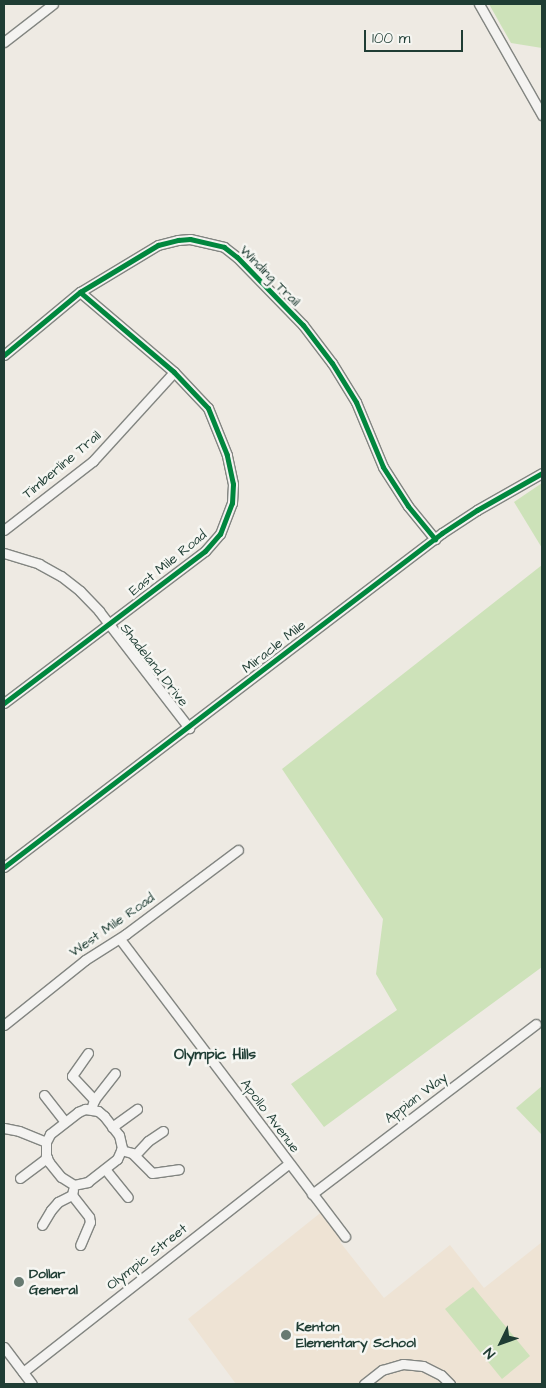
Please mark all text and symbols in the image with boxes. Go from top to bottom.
scale bar [366,20,465,52]
text: 100 m [372,28,411,49]
street label: Winding Trail [236,242,304,310]
street label: Timberline Trail [19,427,105,503]
street label: East Mile Road [126,527,210,599]
street label: Miracle Mile [239,617,309,677]
street label: Shadeland Drive [116,620,192,710]
street label: West Mile Road [66,889,158,961]
district label: Olympic Hills [174,1046,256,1064]
street label: Appian Way [381,1069,451,1127]
street label: Apollo Avenue [237,1076,303,1156]
street label: Olympic Street [103,1220,191,1294]
place label: Dollar General [29,1266,78,1298]
marker: Dollar General [13,1276,25,1288]
north arrow [476,1318,526,1368]
place label: Kenton Elementary School [296,1319,416,1351]
marker: Kenton Elementary School [280,1329,292,1341]
text: N [479,1343,500,1363]

